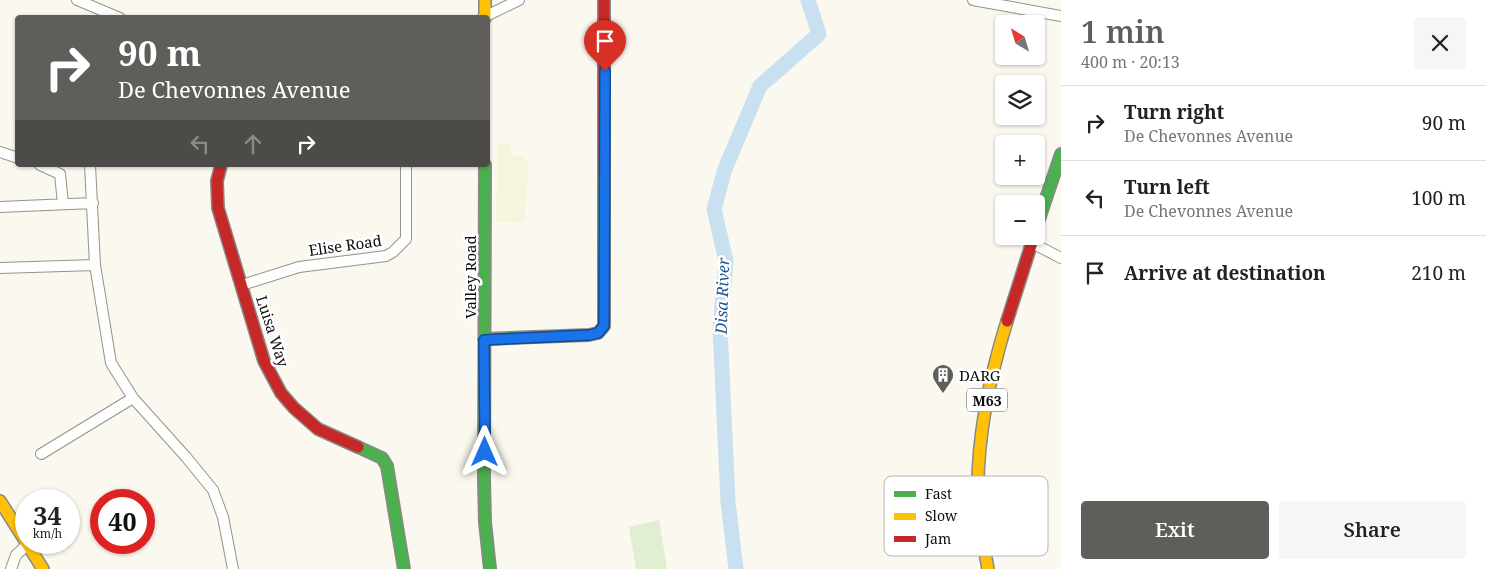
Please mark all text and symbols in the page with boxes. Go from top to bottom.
text: 1 min [1081,11,1165,52]
north arrow [995,15,1045,65]
map controls [995,15,1045,245]
button: close [1414,17,1466,69]
pin [584,20,626,71]
icon: arrive [591,27,619,55]
text: 90 m [118,29,201,76]
icon: right [35,35,100,100]
text: 400 m · 20:13 [1081,51,1180,73]
text: De Chevonnes Avenue [118,74,351,104]
button: layers [995,75,1045,125]
text: Turn right [1124,99,1224,125]
icon: right [1081,109,1109,137]
text: 90 m [1422,110,1466,136]
text: De Chevonnes Avenue [1124,125,1293,147]
icon: left [186,130,214,158]
icon: ahead [239,130,267,158]
icon: right [292,130,320,158]
button: + [995,135,1045,185]
text: Turn left [1124,174,1210,200]
icon: left [1081,184,1109,212]
text: 100 m [1411,185,1466,211]
button: − [995,195,1045,245]
text: De Chevonnes Avenue [1124,200,1293,222]
street label: Elise Road [307,230,383,260]
street label: Valley Road [460,235,480,319]
water label: Disa River [710,257,734,336]
icon: arrive [1081,259,1109,287]
text: Arrive at destination [1124,260,1326,286]
text: 210 m [1411,260,1466,286]
street label: Luisa Way [252,293,294,370]
building icon: DARG [931,363,955,394]
place label: DARG [959,365,1001,385]
road number: M63 [967,388,1007,412]
position arrow [458,425,510,477]
legend [884,476,1048,556]
text: Fast [925,484,952,503]
speed limit sign: 40 [90,489,155,554]
text: 34 [33,498,62,532]
button: Exit [1081,501,1269,559]
button: Share [1279,501,1466,559]
text: Slow [925,506,958,525]
text: km/h [33,525,62,542]
text: Jam [924,529,951,548]

